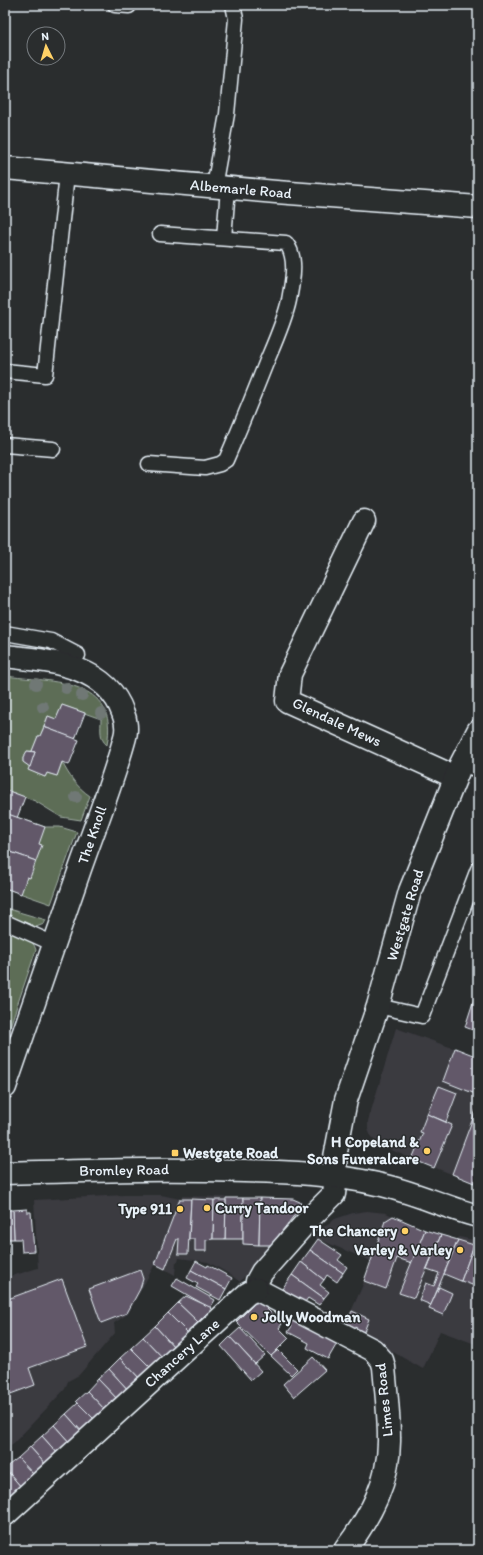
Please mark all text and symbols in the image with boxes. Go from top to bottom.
north arrow [26,26,66,66]
text: N [41,30,49,43]
street label: Albemarle Road [190,176,292,202]
street label: Glendale Mews [290,694,385,751]
street label: The Knoll [74,803,111,867]
street label: Westgate Road [382,867,428,963]
place label: H Copeland & Sons Funeralcare [307,1133,419,1168]
place label: Westgate Road [183,1144,279,1163]
marker: H Copeland & Sons Funeralcare [422,1146,432,1156]
marker: Westgate Road [170,1148,180,1158]
street label: Bromley Road [79,1160,169,1180]
place label: Curry Tandoor [215,1199,309,1218]
place label: Type 911 [117,1200,172,1219]
marker: Curry Tandoor [202,1203,212,1213]
marker: Type 911 [175,1204,185,1214]
place label: The Chancery [309,1222,398,1241]
marker: The Chancery [400,1226,410,1236]
place label: Varley & Varley [354,1241,453,1260]
marker: Varley & Varley [455,1245,465,1255]
place label: Jolly Woodman [261,1308,361,1327]
marker: Jolly Woodman [249,1312,259,1322]
street label: Chancery Lane [141,1315,223,1391]
street label: Limes Road [371,1362,397,1438]

